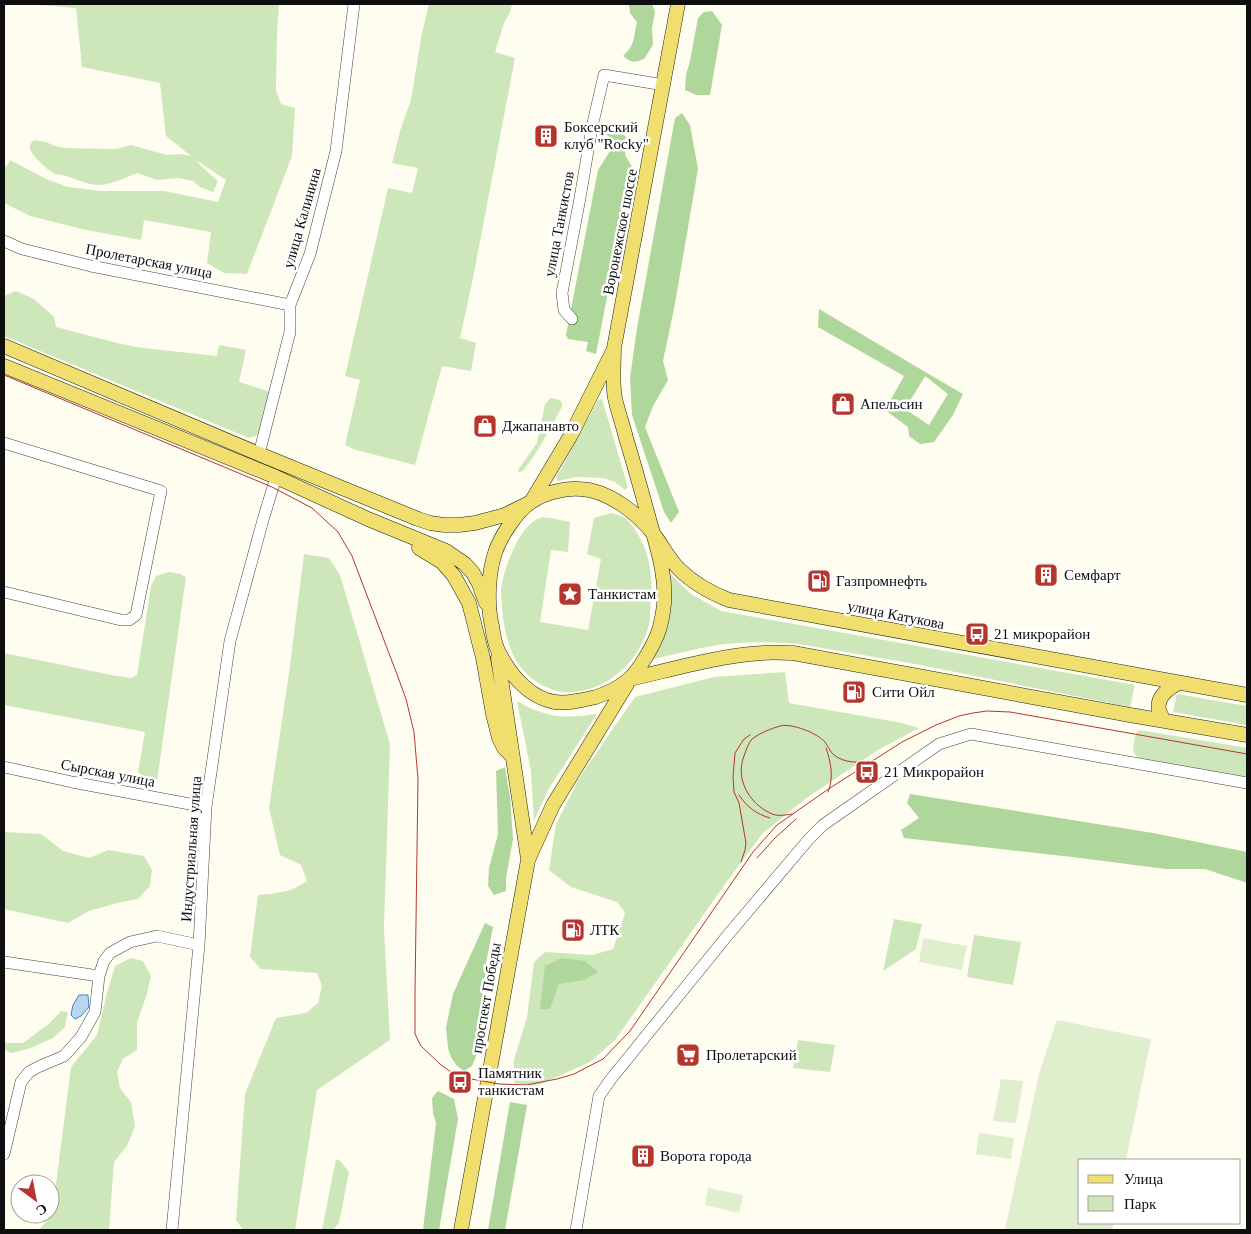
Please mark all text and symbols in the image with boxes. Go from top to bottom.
place label: Боксерский клуб "Rocky" [564,119,649,152]
building icon: Боксерский клуб "Rocky" [533,123,559,149]
street label: улица Калинина [280,166,324,270]
street label: Воронежское шоссе [600,167,640,296]
street label: улица Танкистов [541,170,577,278]
street label: Пролетарская улица [84,241,214,281]
shop icon: Апельсин [830,391,856,417]
place label: Апельсин [860,396,923,412]
shop icon: Джапанавто [472,413,498,439]
place label: Джапанавто [502,418,579,434]
building icon: Семфарт [1033,562,1059,588]
place label: Семфарт [1064,567,1121,583]
fuel station icon: Газпромнефть [806,568,832,594]
place label: Газпромнефть [836,573,927,589]
place icon: Танкистам [557,581,583,607]
place label: Танкистам [588,586,657,602]
street label: улица Катукова [846,598,946,632]
bus stop icon: 21 микрорайон [964,621,990,647]
place label: 21 микрорайон [994,626,1090,642]
fuel station icon: Сити Ойл [841,679,867,705]
place label: Сити Ойл [872,684,935,700]
street label: Сырская улица [60,756,157,790]
bus stop icon: 21 Микрорайон [854,759,880,785]
place label: 21 Микрорайон [884,764,984,780]
street label: Индустриальная улица [178,775,204,923]
fuel station icon: ЛТК [560,917,586,943]
place label: ЛТК [590,922,620,938]
street label: проспект Победы [468,941,504,1055]
supermarket icon: Пролетарский [675,1042,701,1068]
place label: Пролетарский [706,1047,797,1063]
place label: Памятник танкистам [478,1065,545,1098]
bus stop icon: Памятник танкистам [447,1069,473,1095]
building icon: Ворота города [630,1143,656,1169]
place label: Ворота города [660,1148,752,1164]
legend [1078,1159,1241,1224]
text: Улица [1124,1171,1163,1187]
north arrow [10,1174,60,1224]
text: Парк [1124,1196,1157,1212]
text: С [33,1201,50,1219]

